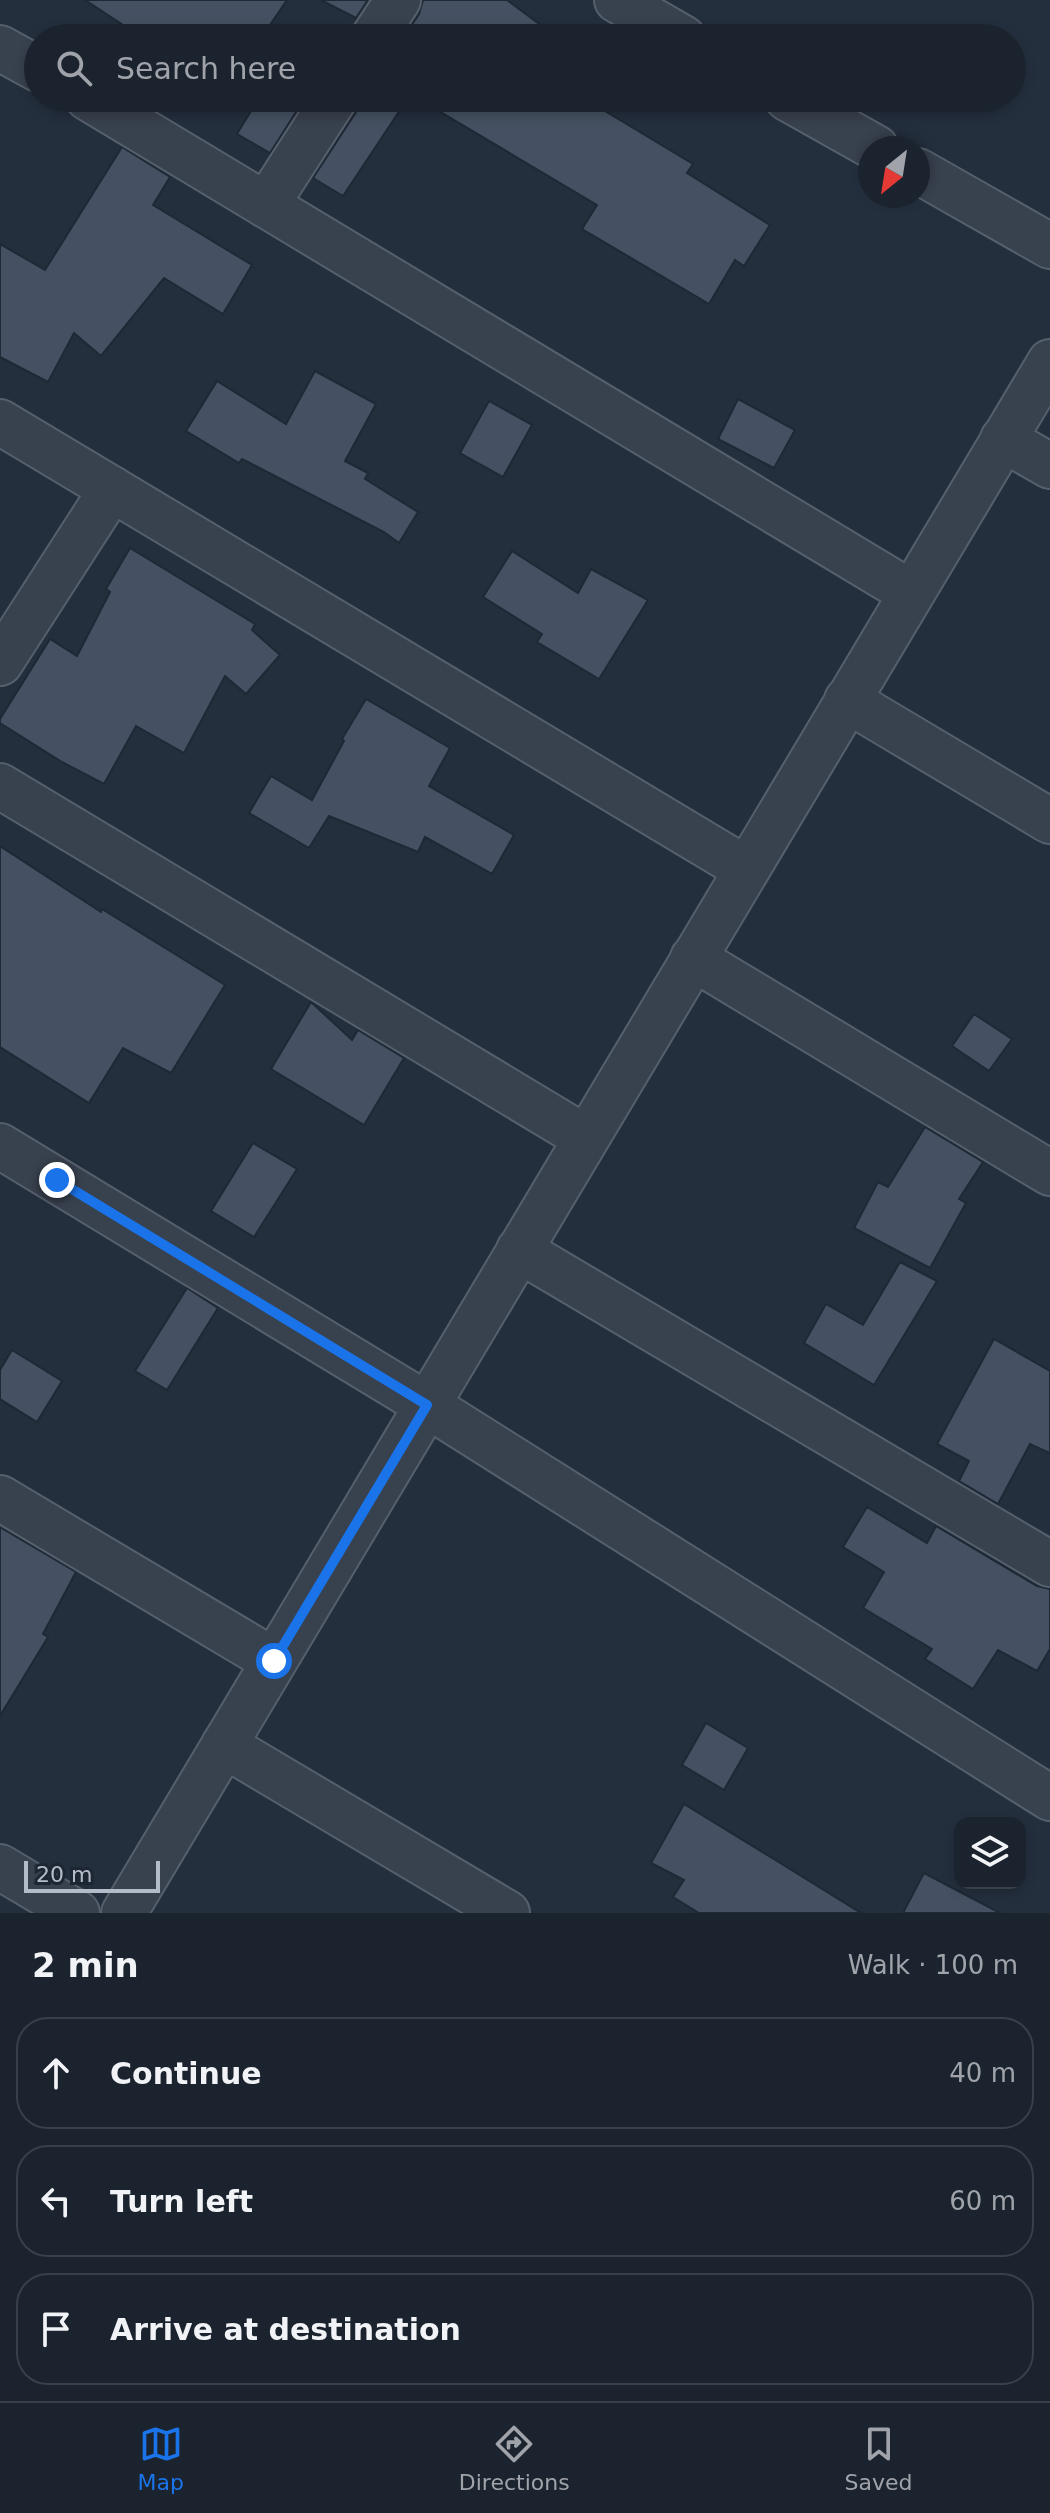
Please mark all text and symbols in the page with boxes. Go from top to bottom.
search box [24,24,1026,112]
icon: search [52,46,96,90]
text: Search here [116,51,296,86]
north arrow [858,136,930,208]
route end [39,1162,75,1198]
route start [256,1643,292,1679]
map controls [954,1817,1026,1889]
button: layers [954,1817,1026,1889]
scale bar [24,1857,160,1893]
text: 20 m [36,1862,92,1887]
text: 2 min [32,1945,139,1985]
text: Walk · 100 m [848,1950,1018,1980]
icon: ahead [34,2051,78,2095]
text: Continue [110,2056,262,2091]
text: 40 m [949,2058,1016,2088]
icon: left [34,2179,78,2223]
text: Turn left [110,2184,253,2219]
text: 60 m [949,2186,1016,2216]
icon: arrive [34,2307,78,2351]
text: Arrive at destination [110,2312,461,2347]
tab: Map [137,2422,184,2495]
tab: Directions [459,2422,570,2495]
tab: Saved [845,2422,913,2495]

